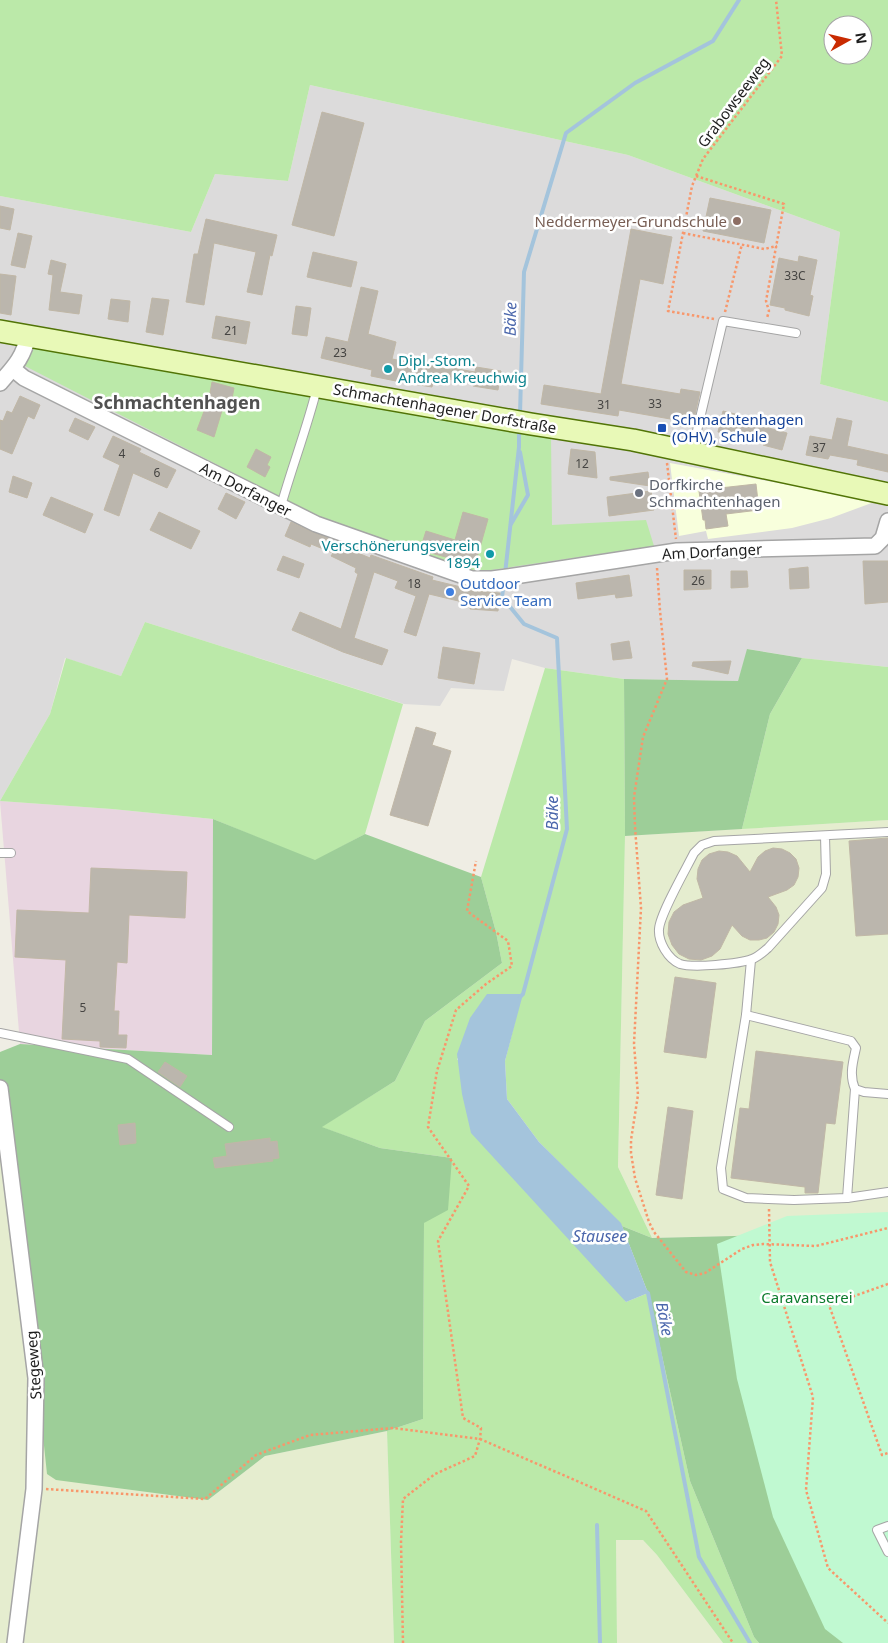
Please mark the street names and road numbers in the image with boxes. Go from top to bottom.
street label: Grabowseeweg [692,53,774,151]
street label: Schmachtenhagener Dorfstraße [332,379,558,437]
street label: Am Dorfanger [197,457,295,521]
street label: Am Dorfanger [661,538,763,564]
street label: Stegeweg [21,1330,45,1400]

